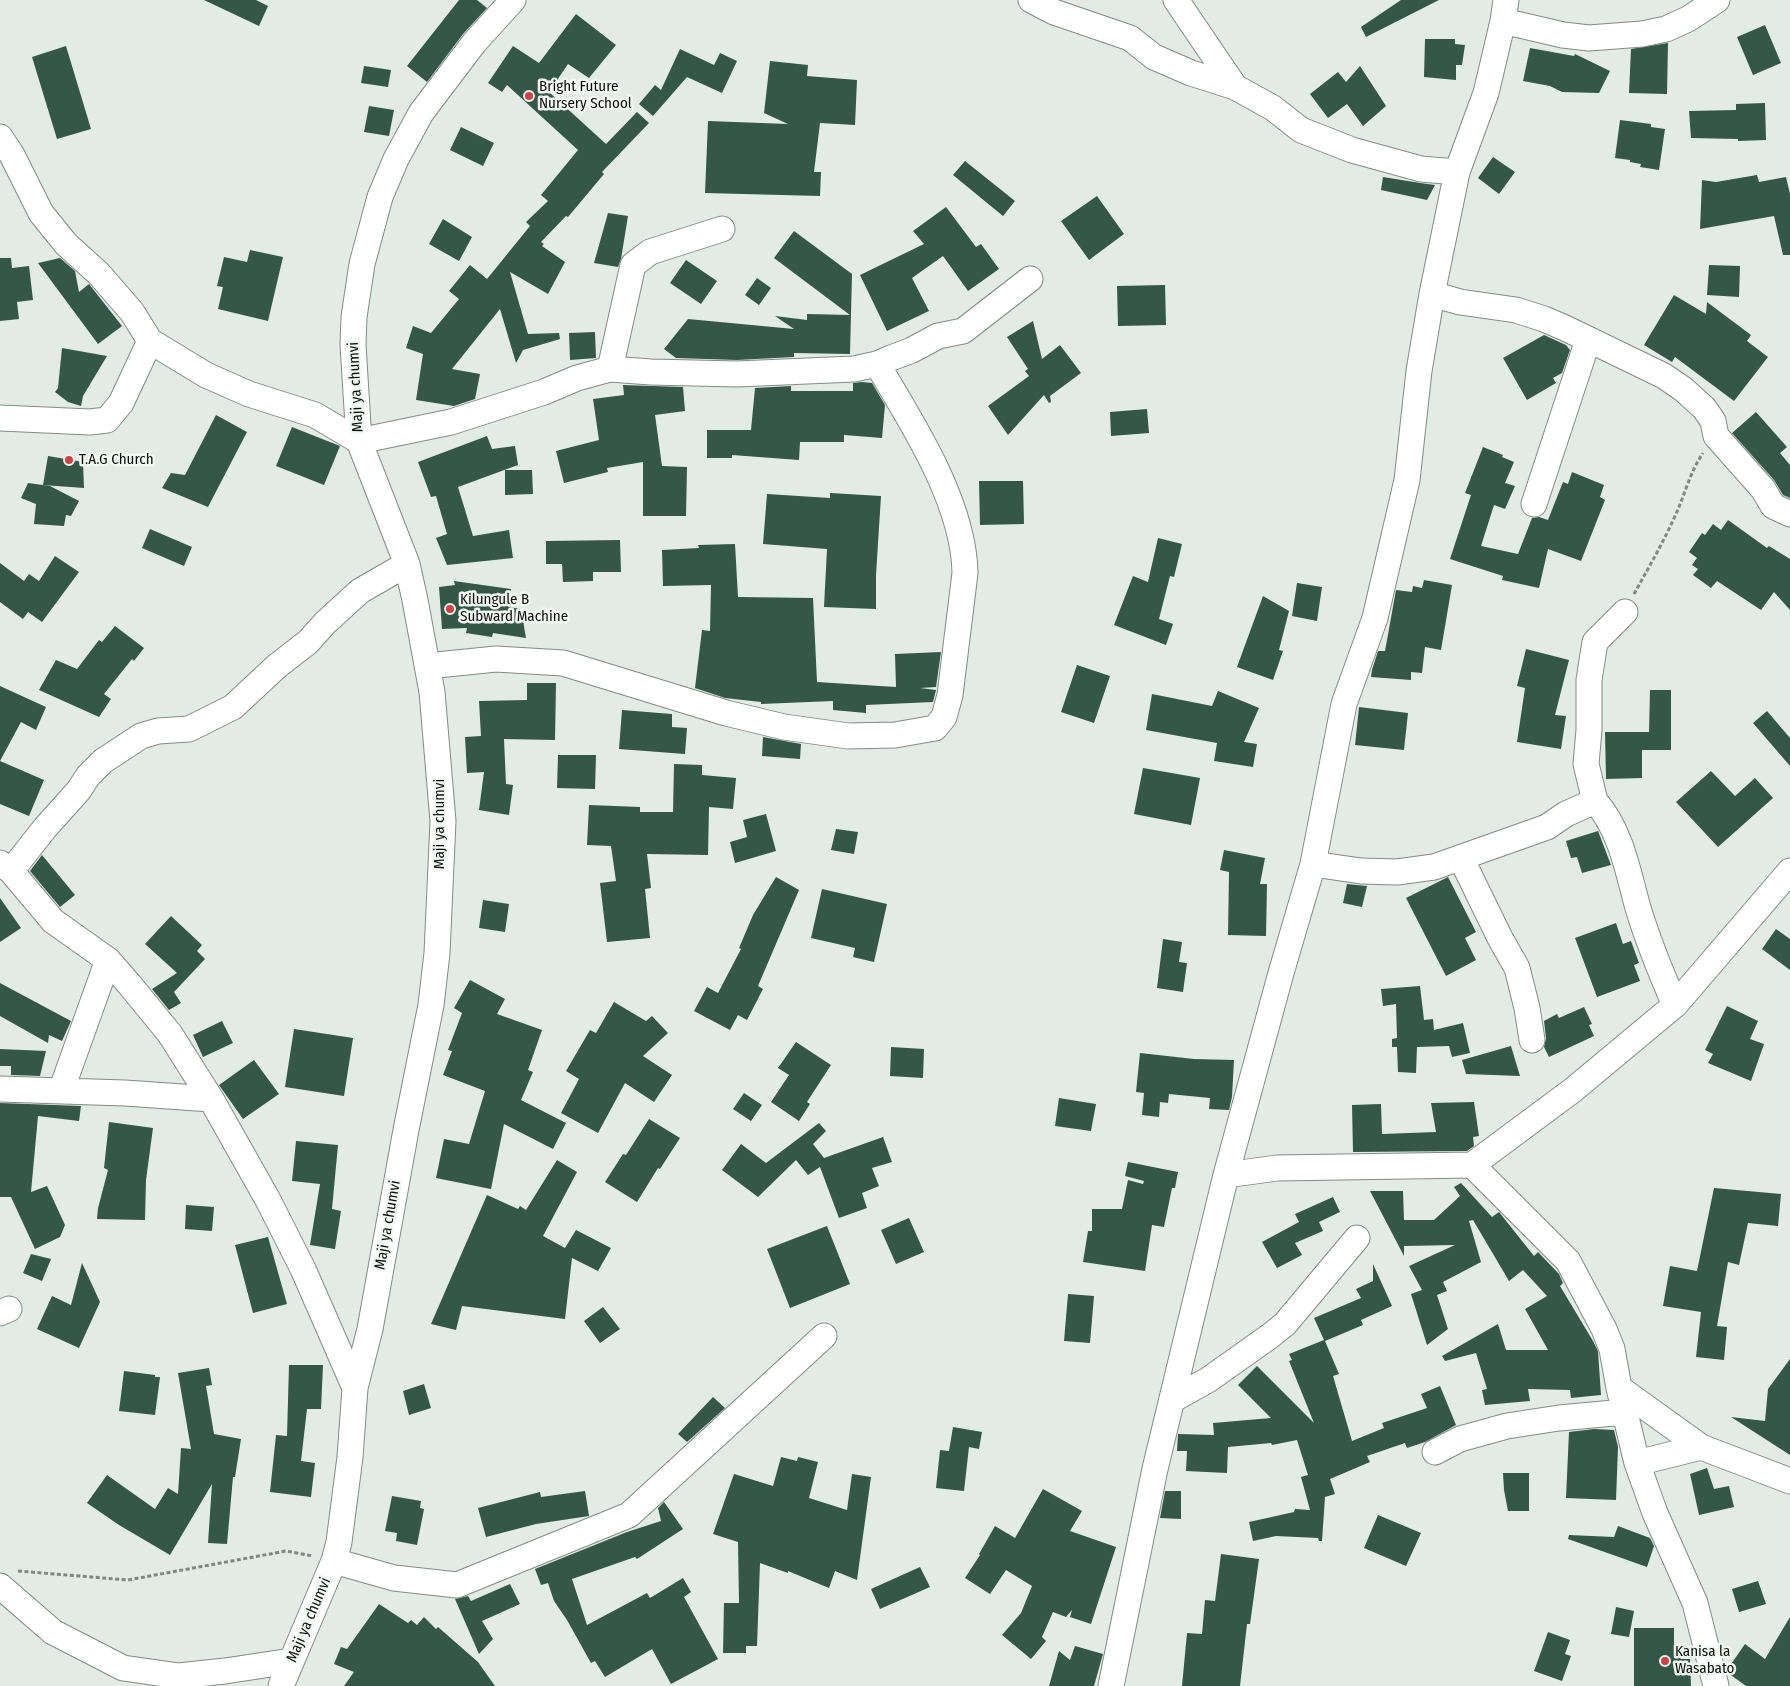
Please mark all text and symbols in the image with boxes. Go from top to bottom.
place label: Bright Future Nursery School [539,78,632,113]
marker: Bright Future Nursery School [523,90,535,102]
street label: Maji ya chumvi [345,341,367,433]
place label: T.A.G Church [79,451,154,469]
marker: T.A.G Church [63,454,75,466]
place label: Kilungule B Subward Machine [460,591,568,626]
marker: Kilungule B Subward Machine [444,603,456,615]
street label: Maji ya chumvi [431,779,449,869]
street label: Maji ya chumvi [371,1179,405,1271]
street label: Maji ya chumvi [283,1575,335,1665]
place label: Kanisa la Wasabato [1675,1643,1734,1678]
marker: Kanisa la Wasabato [1659,1655,1671,1667]

